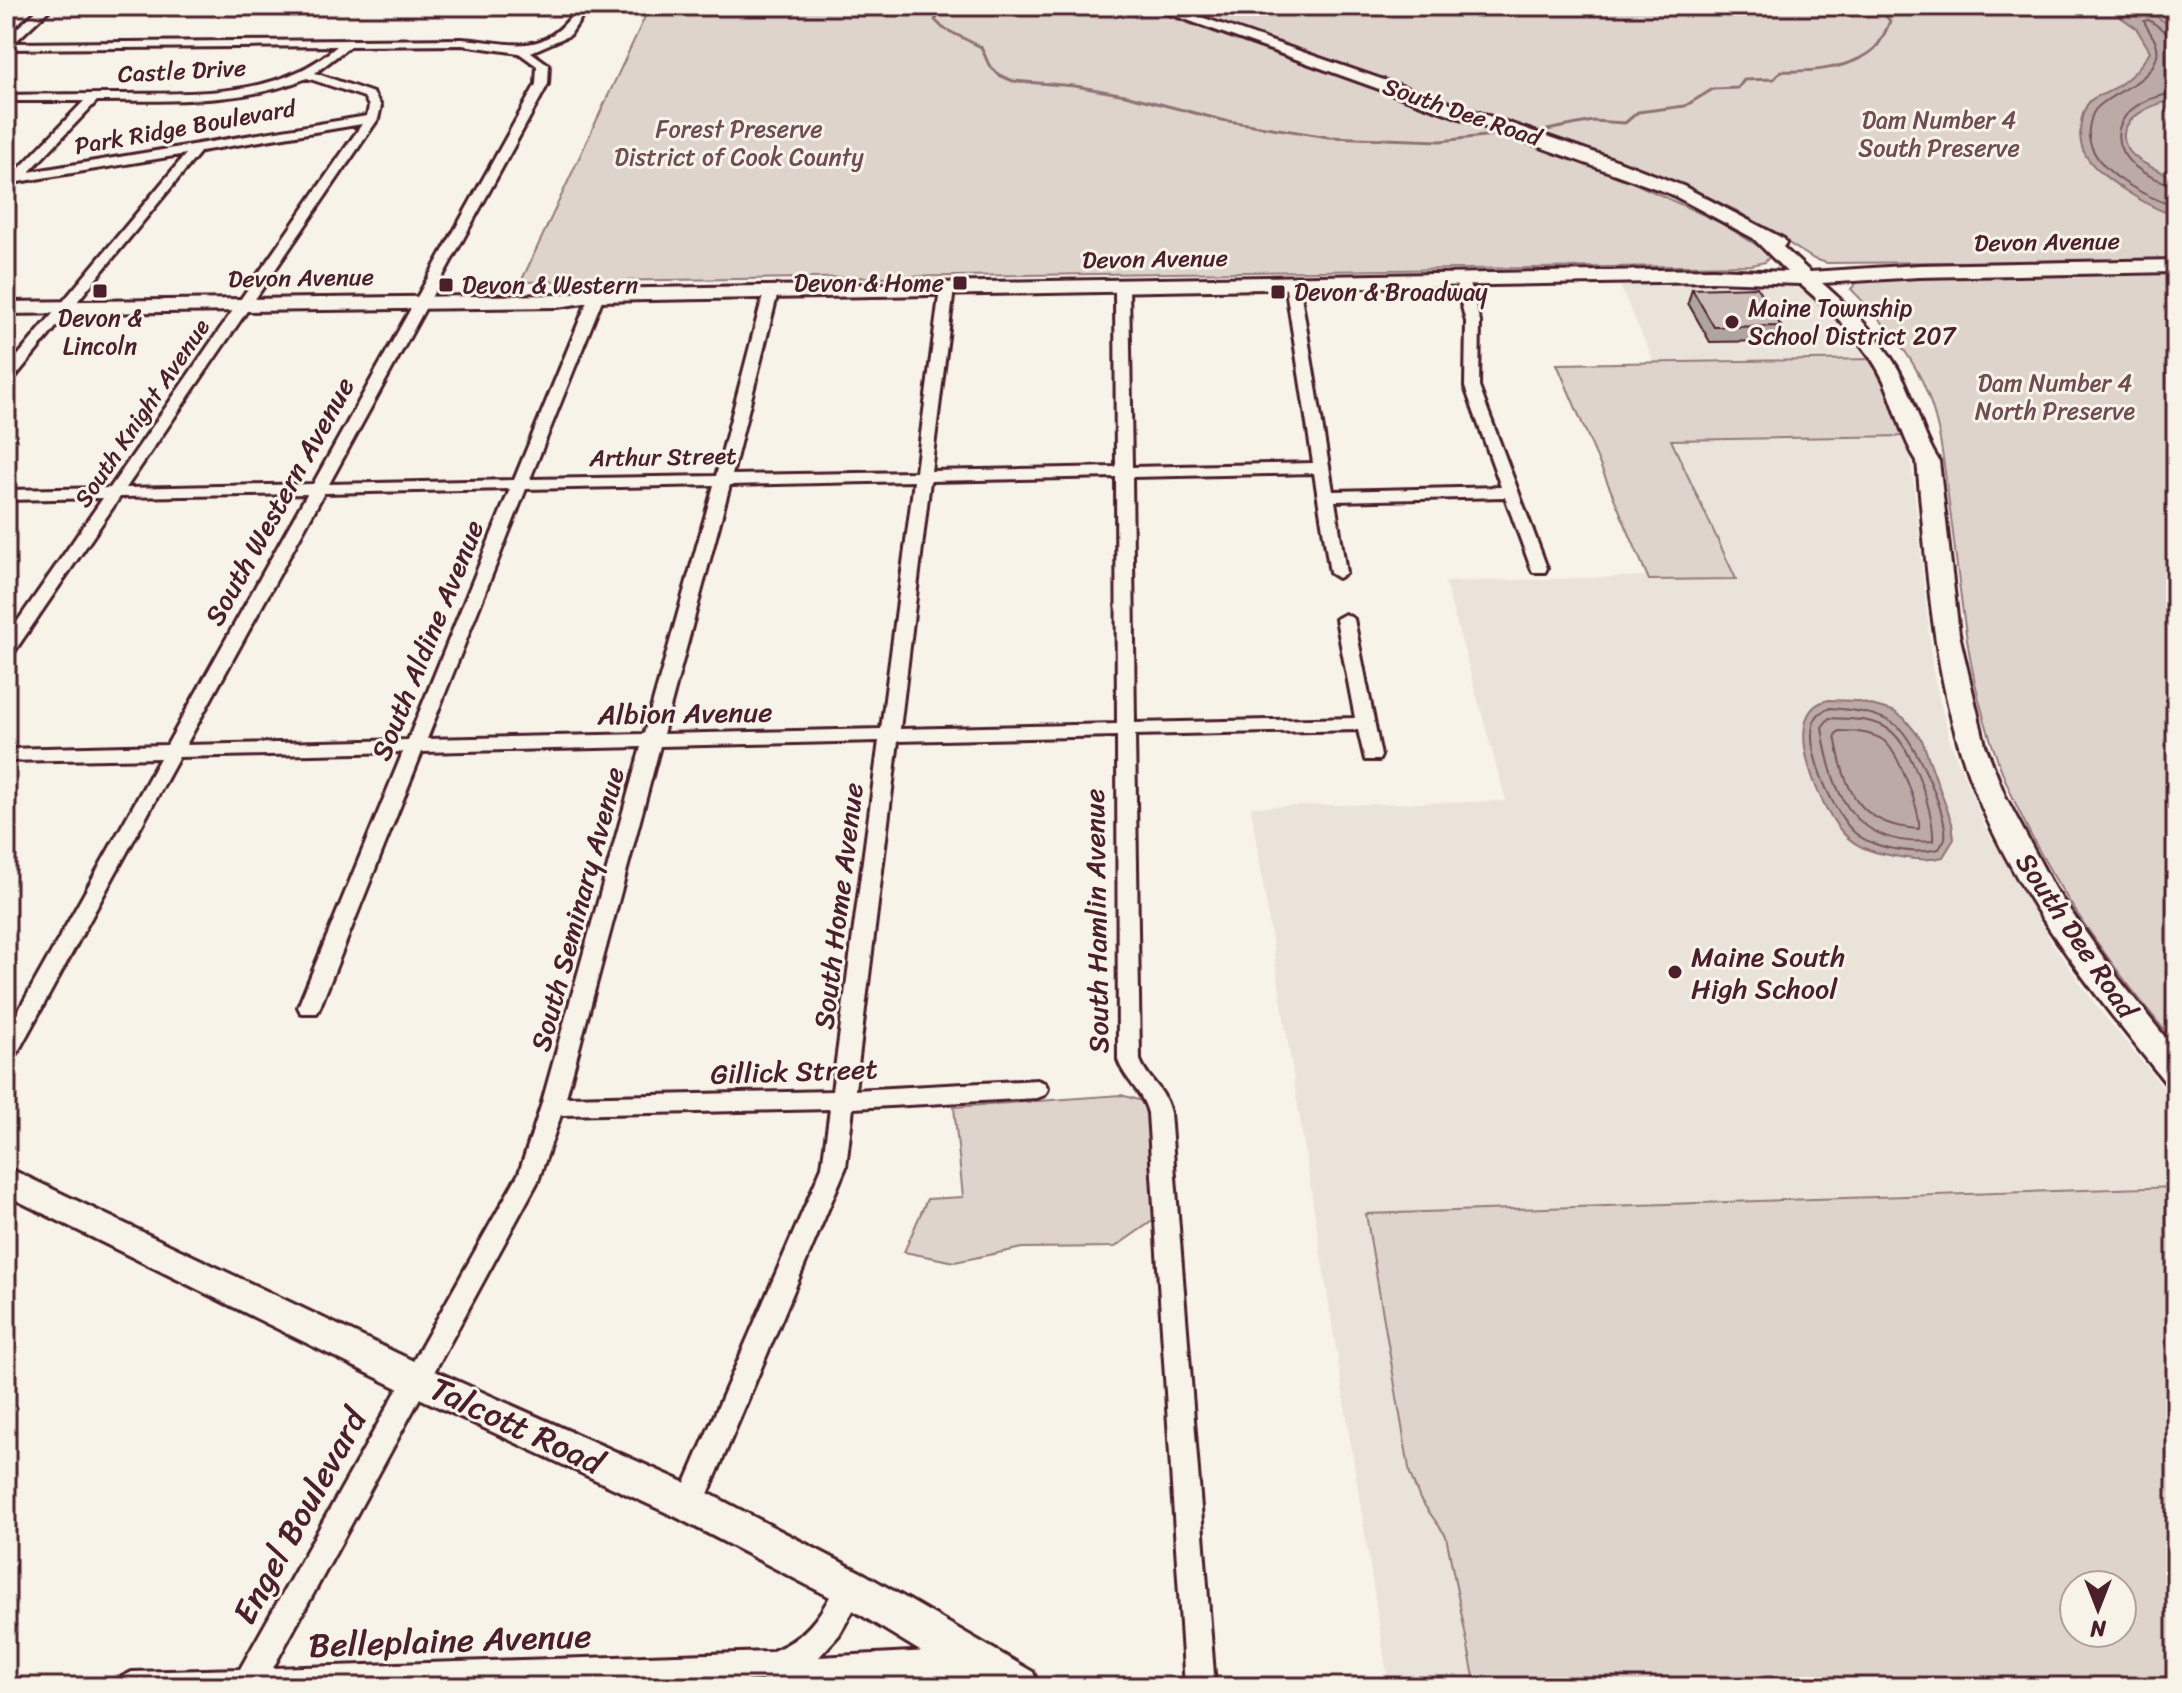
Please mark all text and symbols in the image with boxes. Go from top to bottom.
street label: Castle Drive [117,47,247,95]
street label: South Dee Road [1377,65,1549,159]
street label: Park Ridge Boulevard [71,87,300,167]
park label: Dam Number 4 South Preserve [1858,99,2020,169]
park label: Forest Preserve District of Cook County [614,108,864,178]
street label: Devon Avenue [1974,220,2120,264]
street label: Devon Avenue [1082,237,1228,281]
street label: Devon Avenue [228,256,374,300]
place label: Devon & Home [794,262,944,304]
place label: Devon & Western [462,264,638,306]
place label: Devon & Broadway [1294,271,1488,313]
marker: Devon & Home [951,274,969,292]
marker: Devon & Western [437,276,455,294]
marker: Devon & Lincoln [91,282,109,300]
marker: Devon & Broadway [1269,283,1287,301]
place label: Maine Township School District 207 [1748,287,1957,357]
place label: Devon & Lincoln [58,297,142,367]
street label: South Knight Avenue [63,309,221,516]
marker: Maine Township School District 207 [1723,313,1741,331]
park label: Dam Number 4 North Preserve [1975,362,2136,432]
street label: South Western Avenue [190,367,368,635]
street label: Arthur Street [588,435,737,479]
street label: South Aldine Avenue [357,512,498,768]
street label: Albion Avenue [596,687,773,740]
street label: South Seminary Avenue [516,761,639,1057]
street label: South Home Avenue [799,780,878,1032]
street label: South Hamlin Avenue [1070,788,1123,1054]
street label: South Dee Road [2002,842,2152,1031]
place label: Maine South High School [1691,932,1845,1013]
marker: Maine South High School [1666,963,1684,981]
street label: Gillick Street [710,1044,878,1099]
street label: Talcott Road [420,1359,616,1493]
street label: Engel Boulevard [216,1396,385,1636]
north arrow [2058,1569,2138,1649]
street label: Belleplaine Avenue [308,1606,593,1676]
text: N [2090,1609,2107,1648]

